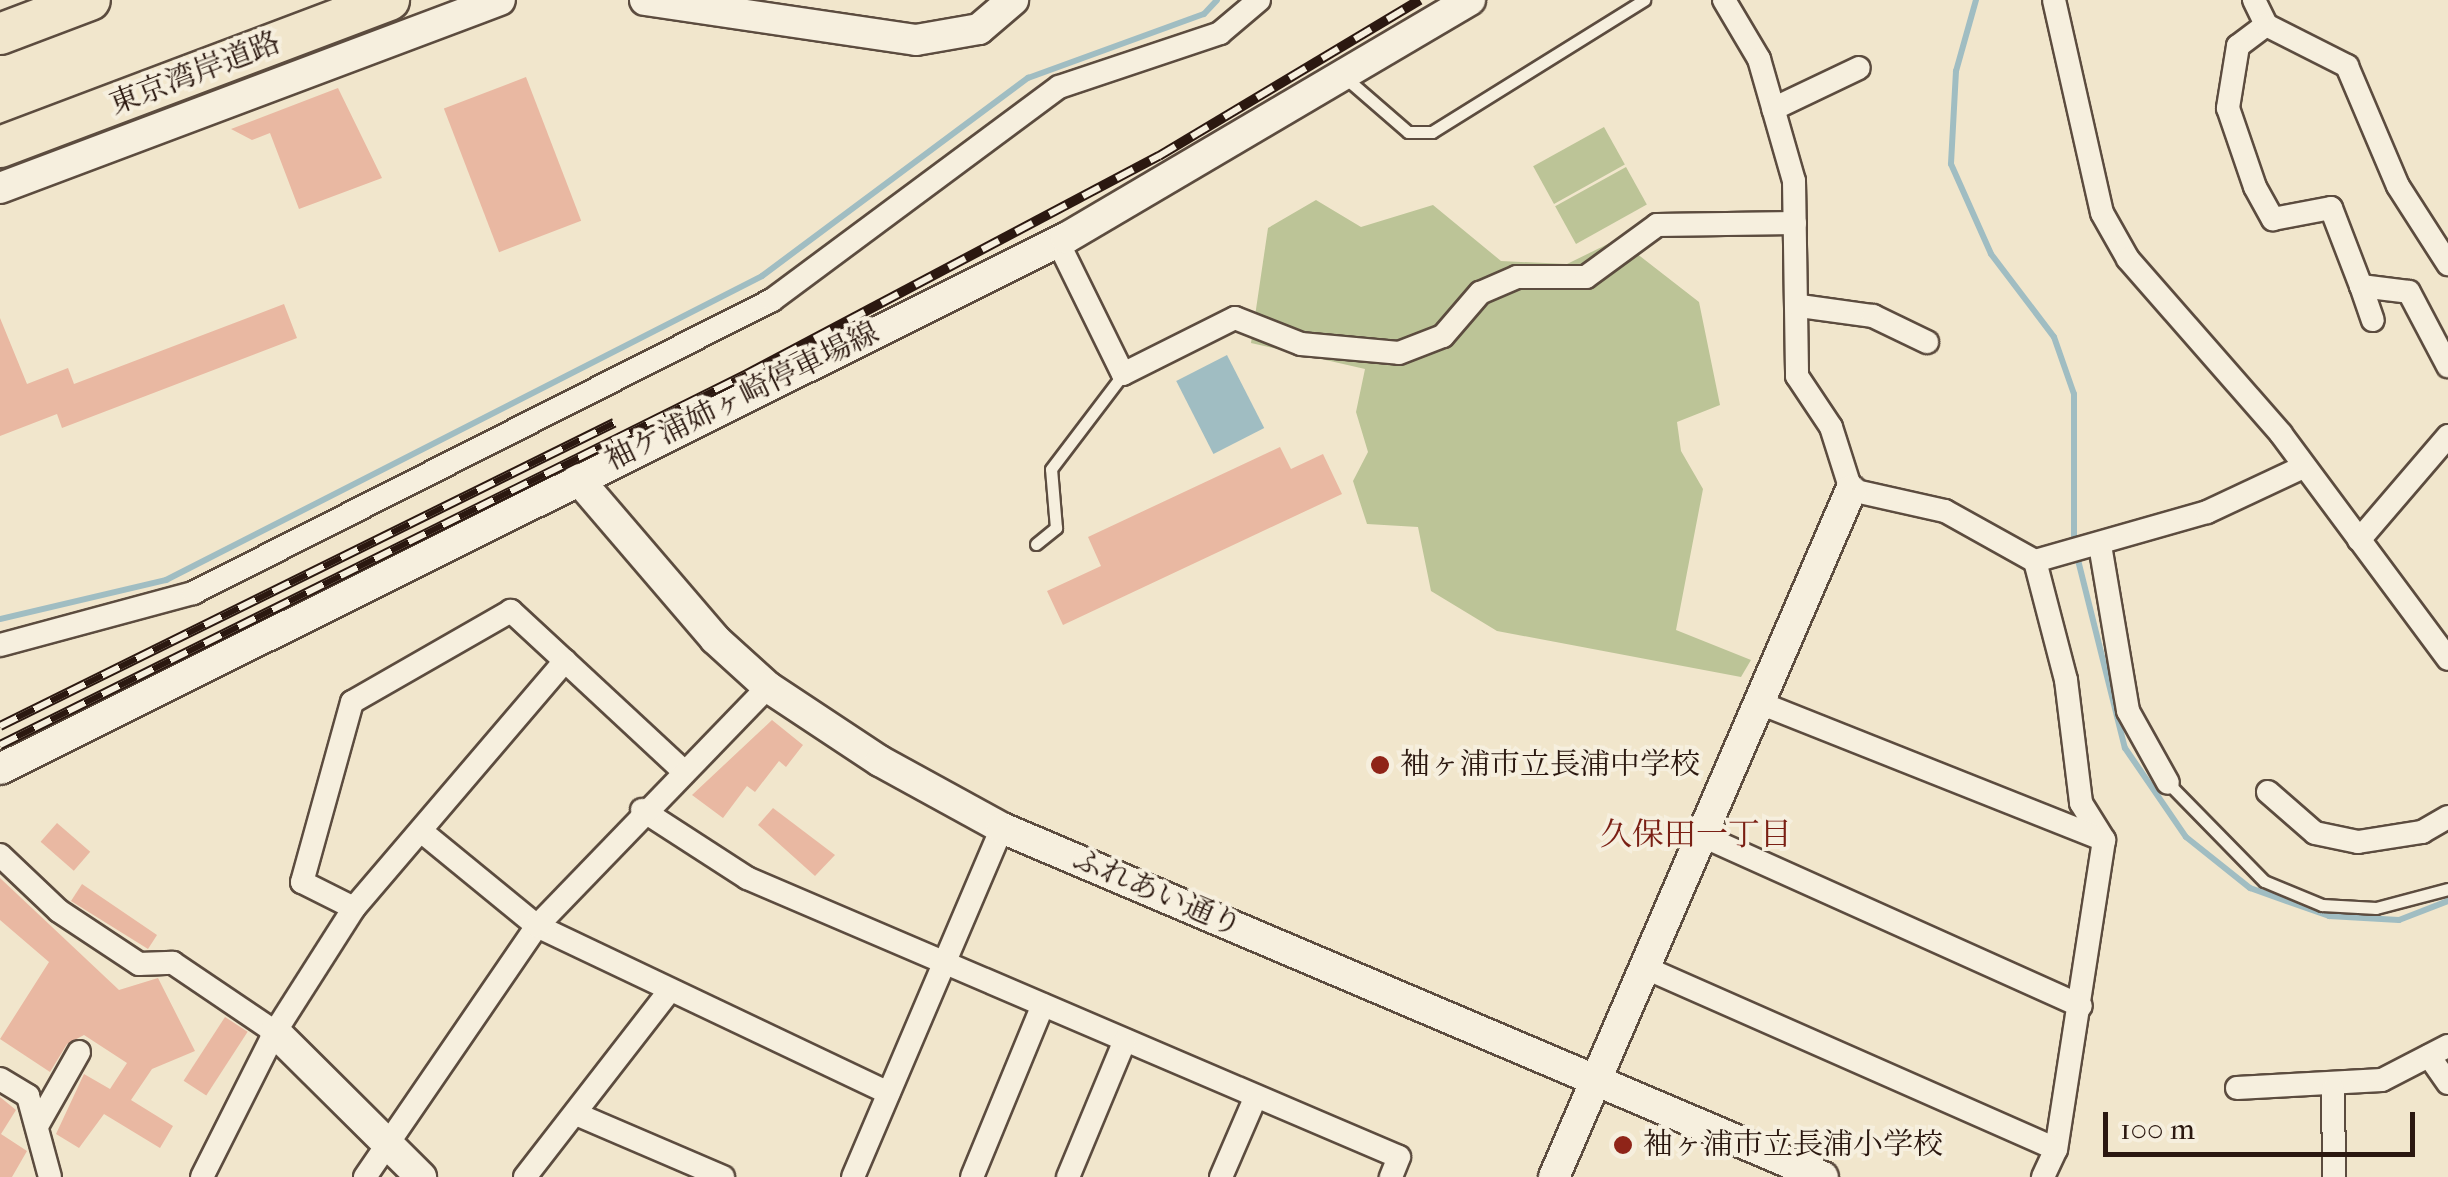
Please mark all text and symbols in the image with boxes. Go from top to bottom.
street label: 東京湾岸道路 [105,25,285,123]
street label: 袖ケ浦姉ヶ崎停車場線 [599,315,885,479]
place label: 袖ヶ浦市立長浦中学校 [1400,747,1700,783]
marker: 袖ヶ浦市立長浦中学校 [1369,754,1391,776]
district label: 久保田一丁目 [1600,816,1792,854]
street label: ふれあい通り [1067,841,1247,945]
scale bar [2108,1092,2420,1154]
text: 100 m [2120,1112,2195,1147]
place label: 袖ヶ浦市立長浦小学校 [1643,1127,1943,1163]
marker: 袖ヶ浦市立長浦小学校 [1612,1134,1634,1156]

